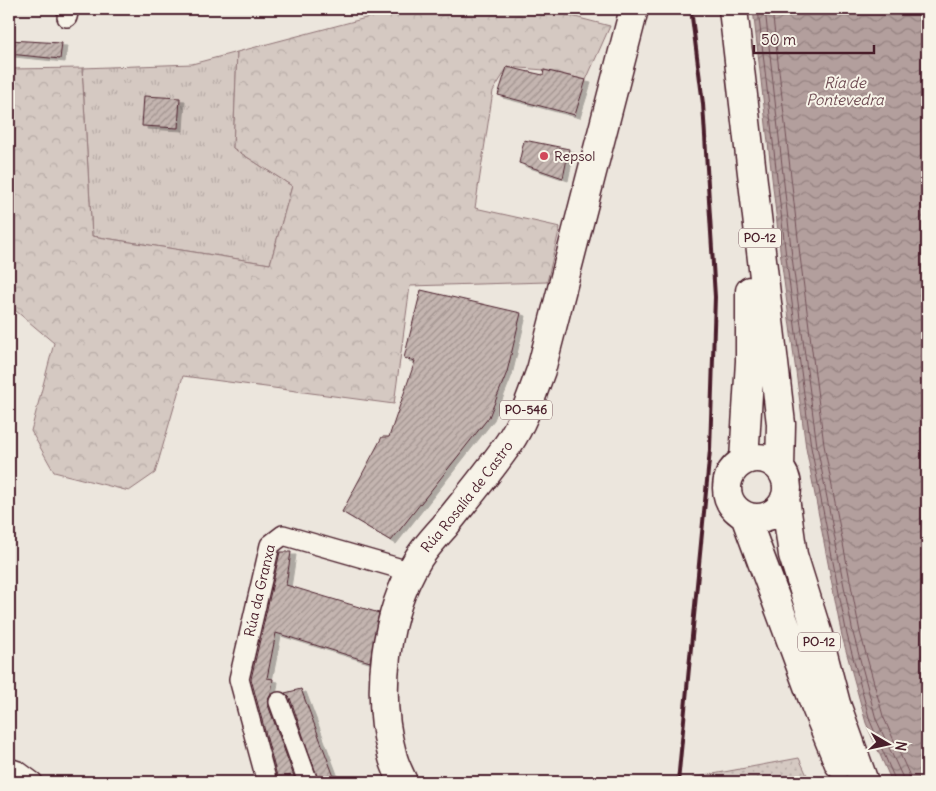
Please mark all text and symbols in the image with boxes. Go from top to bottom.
scale bar [754,22,874,54]
text: 50 m [761,30,796,49]
water label: Ría de Pontevedra [806,73,885,109]
place label: Repsol [554,147,596,165]
marker: Repsol [538,150,550,162]
road number: PO-12 [739,228,781,248]
road number: PO-546 [500,400,552,420]
street label: Rúa Rosalía de Castro [417,437,517,556]
street label: Rúa da Granxa [240,543,279,639]
road number: PO-12 [798,632,840,652]
north arrow [864,718,914,768]
text: N [891,740,910,752]

